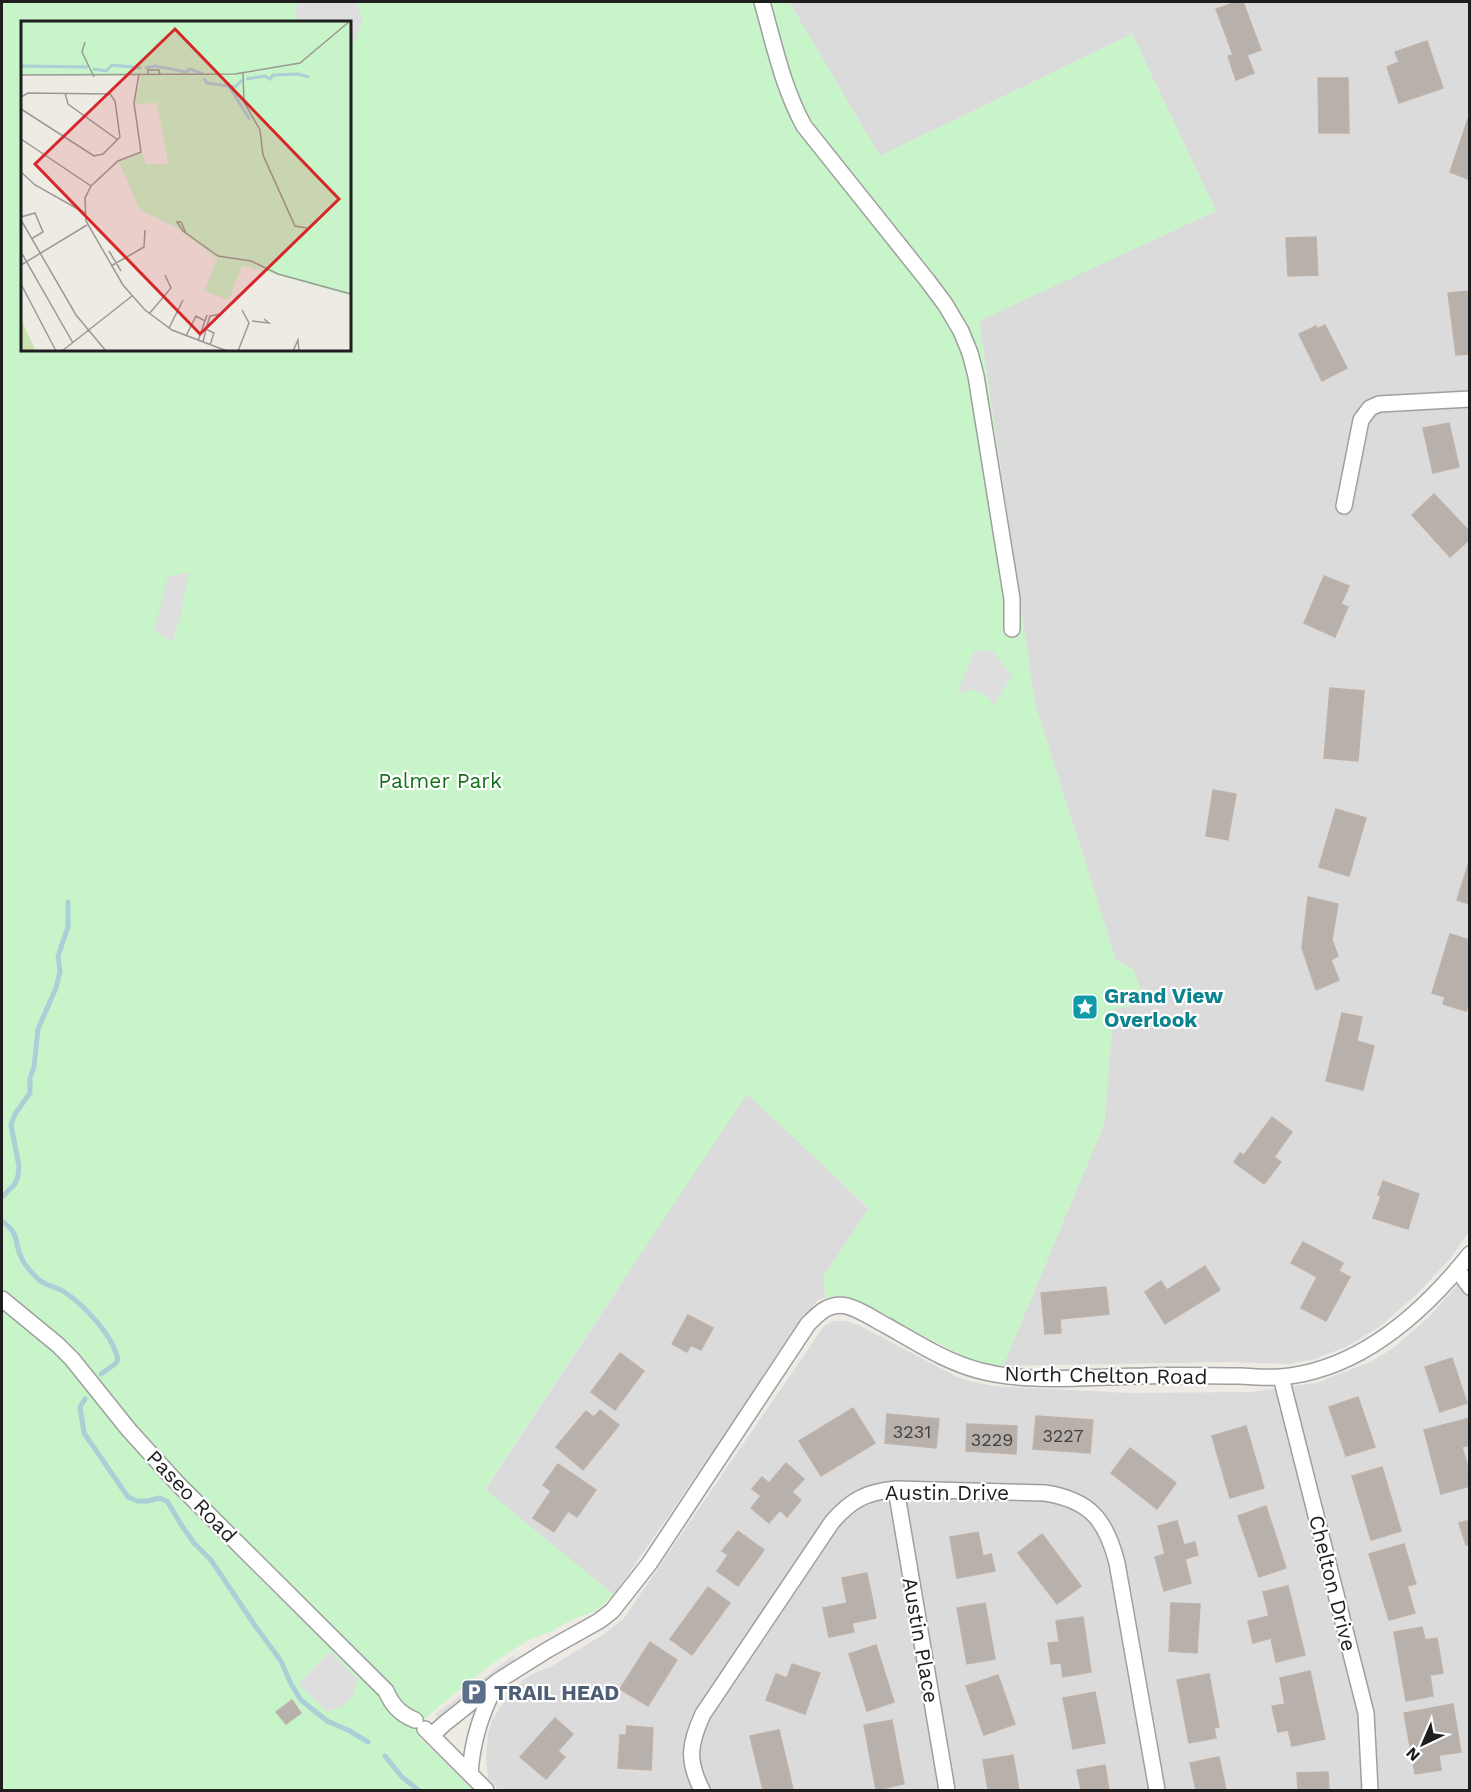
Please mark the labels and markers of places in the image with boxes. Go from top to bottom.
place label: Grand View Overlook [1104,983,1223,1032]
place icon: Grand View Overlook [1070,992,1100,1022]
parking icon: TRAIL HEAD [459,1677,489,1707]
place label: TRAIL HEAD [494,1680,619,1705]

